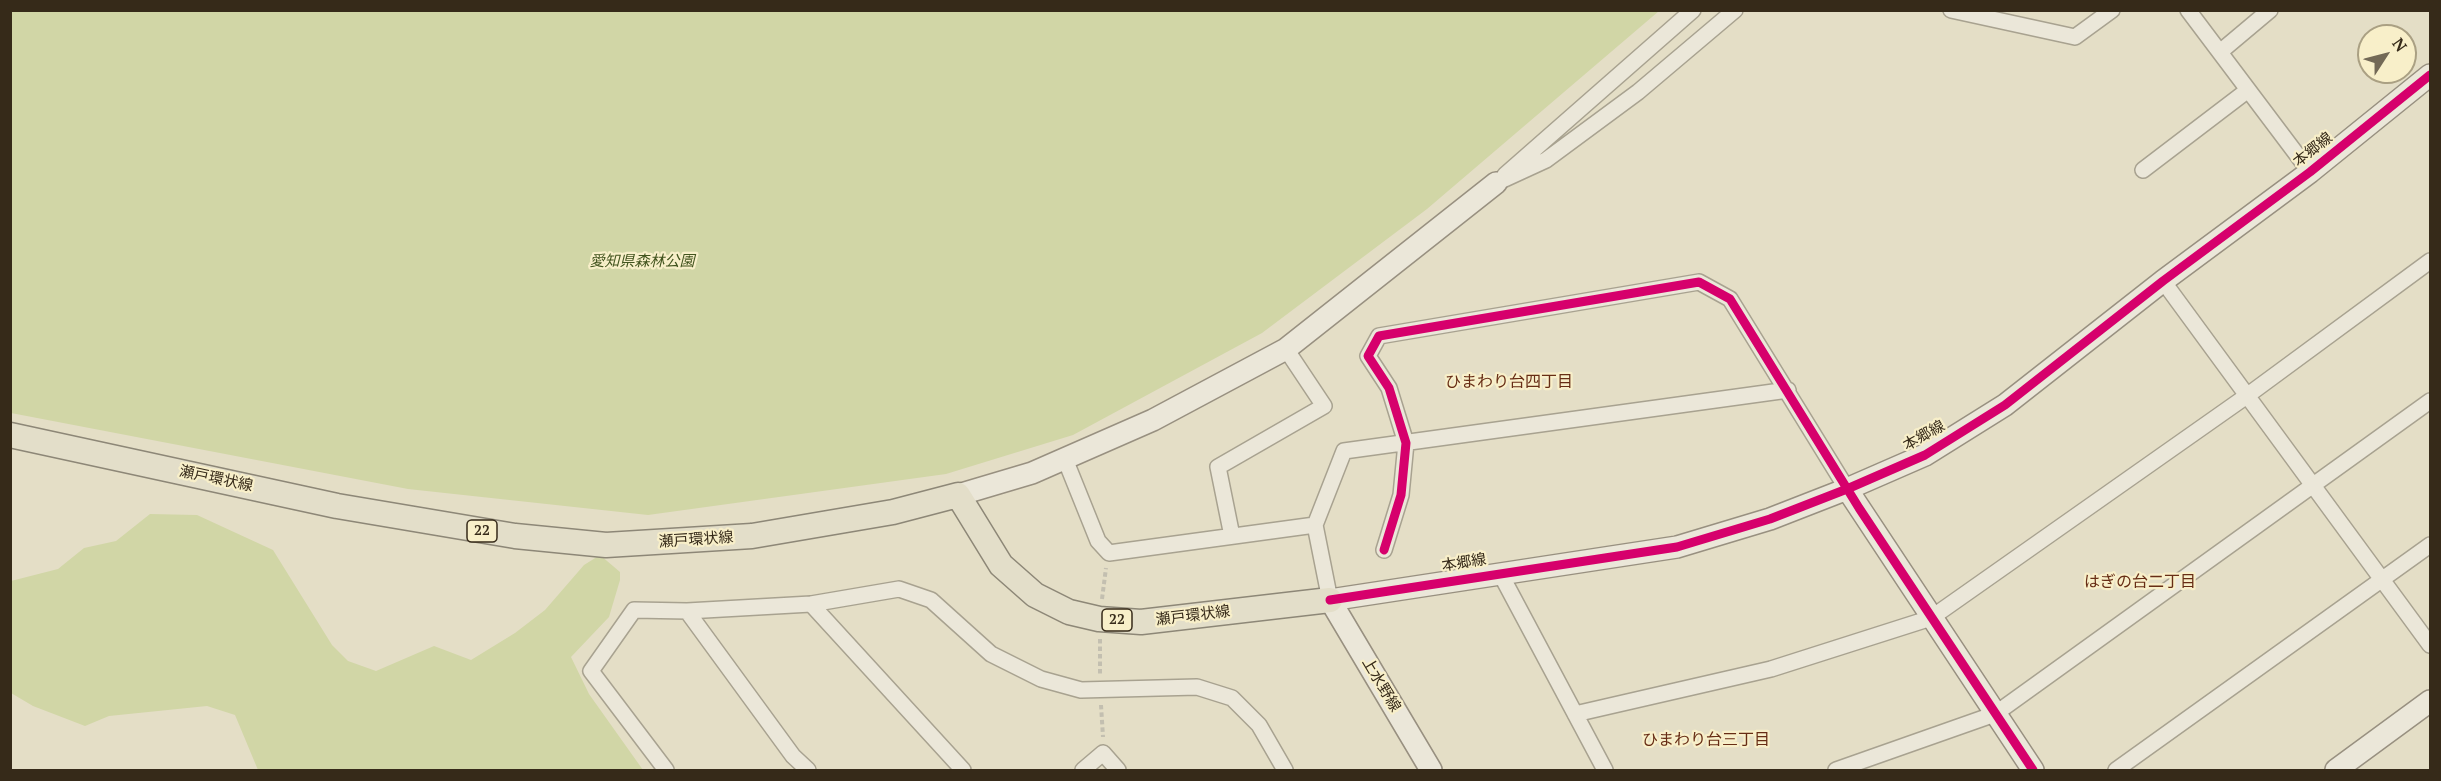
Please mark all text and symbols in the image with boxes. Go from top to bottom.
north arrow [2357,24,2417,84]
text: N [2387,33,2412,56]
street label: 本郷線 [2290,129,2336,171]
park label: 愛知県森林公園 [590,253,694,271]
district label: ひまわり台四丁目 [1445,372,1573,392]
street label: 本郷線 [1900,417,1948,455]
street label: 瀬戸環状線 [177,462,255,496]
road number: 22 [467,520,497,542]
street label: 瀬戸環状線 [658,528,734,552]
street label: 本郷線 [1440,551,1488,575]
district label: はぎの台二丁目 [2084,572,2196,592]
street label: 瀬戸環状線 [1155,602,1231,630]
road number: 22 [1102,609,1132,631]
street label: 上水野線 [1358,655,1404,715]
district label: ひまわり台三丁目 [1642,730,1770,750]

